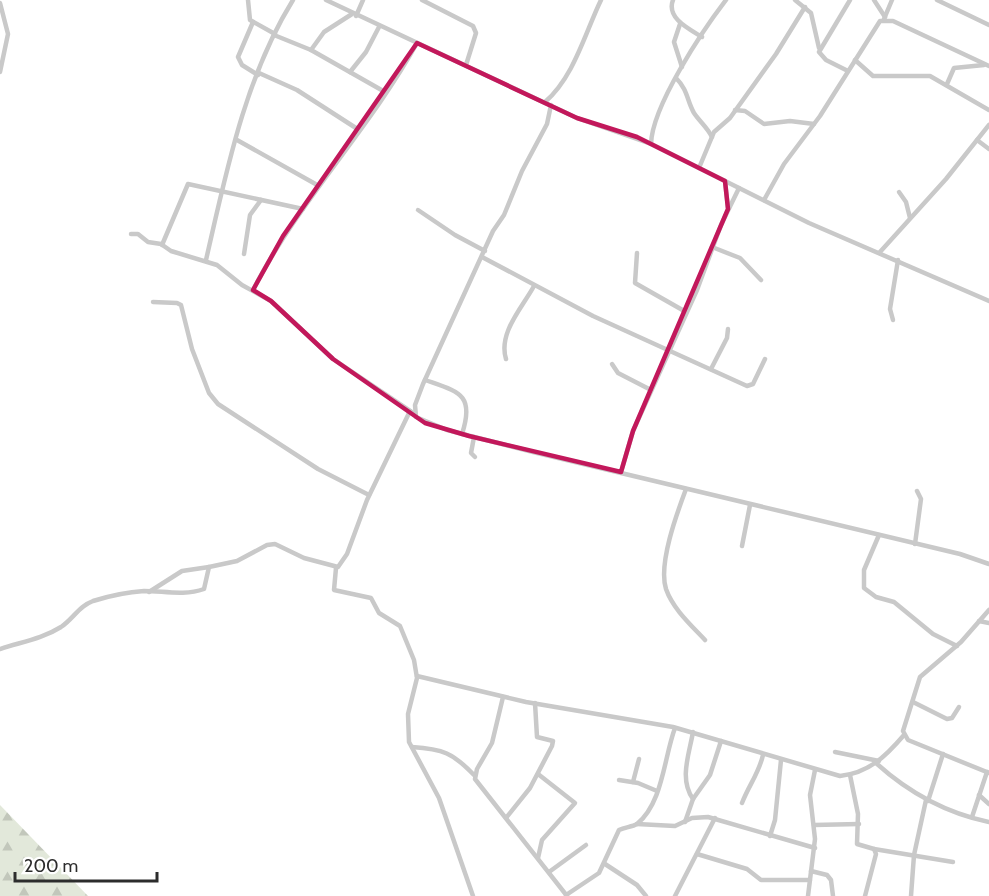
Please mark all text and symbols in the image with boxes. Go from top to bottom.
scale bar [15,845,158,883]
text: 200 m [24,855,78,877]

